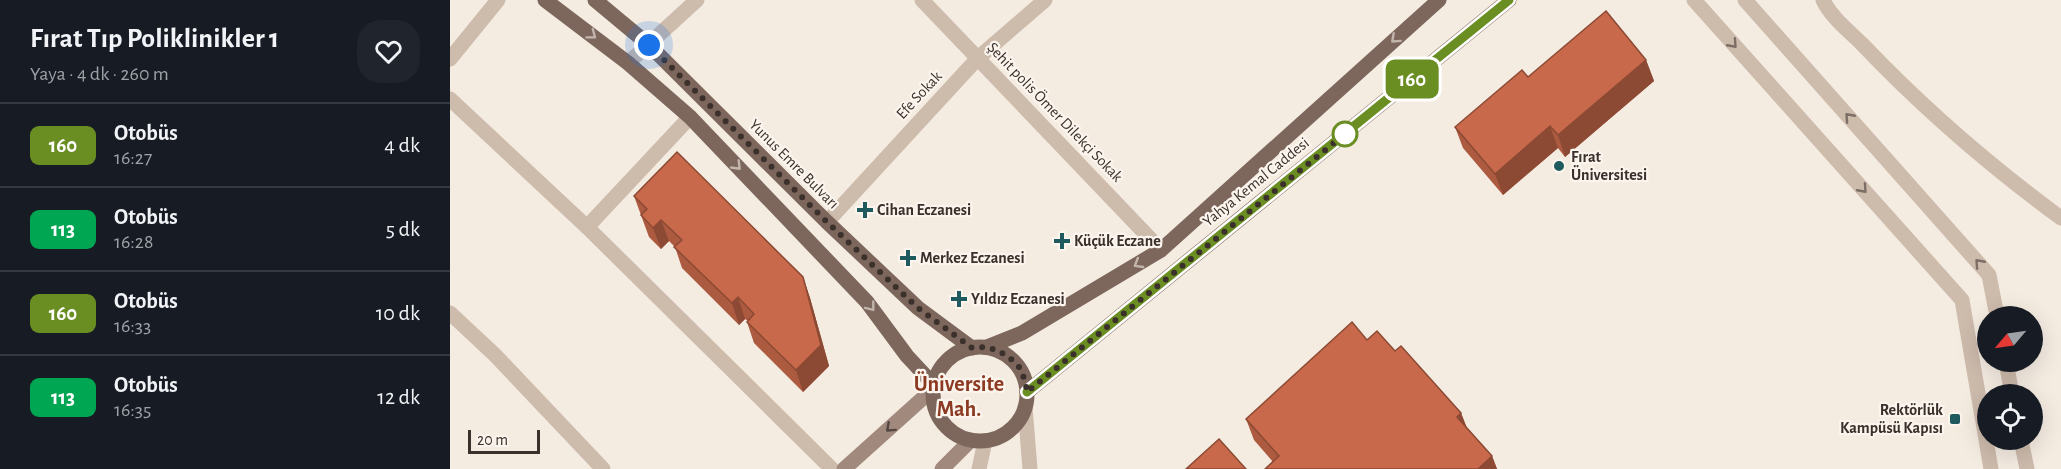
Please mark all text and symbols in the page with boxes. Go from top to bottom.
button: heart [357,20,420,83]
text: Fırat Tıp Poliklinikler 1 [30,25,279,53]
one-way arrow [585,28,596,39]
your location [634,30,664,60]
one-way arrow [1391,32,1402,43]
one-way arrow [1726,37,1737,47]
street label: Şehit polis Ömer Dilekçi Sokak [984,38,1128,185]
line badge: 160 [1378,60,1446,98]
text: Yaya · 4 dk · 260 m [30,64,169,84]
street label: Efe Sokak [893,68,945,122]
text: 160 [1398,69,1426,90]
one-way arrow [1845,113,1856,124]
street label: Yunus Emre Bulvarı [746,116,842,212]
unlabelled marker [1332,121,1358,147]
text: Otobüs [114,122,178,144]
text: 4 dk [384,134,420,156]
street label: Yahya Kemal Caddesi [1200,134,1313,230]
text: 160 [49,135,77,156]
text: 16:27 [114,148,152,168]
place label: Fırat Üniversitesi [1571,149,1647,183]
one-way arrow [729,158,740,169]
marker: Fırat Üniversitesi [1552,159,1566,173]
one-way arrow [1856,182,1867,193]
place label: Cihan Eczanesi [877,202,971,218]
marker: Cihan Eczanesi [858,203,872,217]
text: Otobüs [114,206,178,228]
text: 5 dk [386,218,420,240]
text: 113 [51,219,75,240]
text: 16:28 [114,232,153,252]
place label: Küçük Eczane [1074,233,1161,249]
marker: Küçük Eczane [1055,234,1069,248]
place label: Merkez Eczanesi [920,250,1025,266]
marker: Merkez Eczanesi [901,251,915,265]
one-way arrow [1134,256,1144,268]
one-way arrow [1975,259,1986,270]
text: Otobüs [114,290,178,312]
place label: Yıldız Eczanesi [971,291,1065,307]
marker: Yıldız Eczanesi [952,292,966,306]
one-way arrow [863,301,874,312]
text: 10 dk [376,302,420,324]
text: 160 [49,303,77,324]
north arrow [1977,306,2043,372]
map controls [1977,306,2043,450]
text: 16:33 [114,316,151,336]
district label: Üniversite Mah. [914,371,1004,420]
text: Otobüs [114,374,178,396]
button: locate [1977,384,2043,450]
text: 12 dk [377,386,420,408]
text: 113 [51,387,75,408]
text: 16:35 [114,400,151,420]
place label: Rektörlük Kampüsü Kapısı [1840,402,1943,436]
marker: Rektörlük Kampüsü Kapısı [1948,412,1962,426]
one-way arrow [886,421,897,432]
scale bar [468,427,540,454]
text: 20 m [477,432,508,448]

